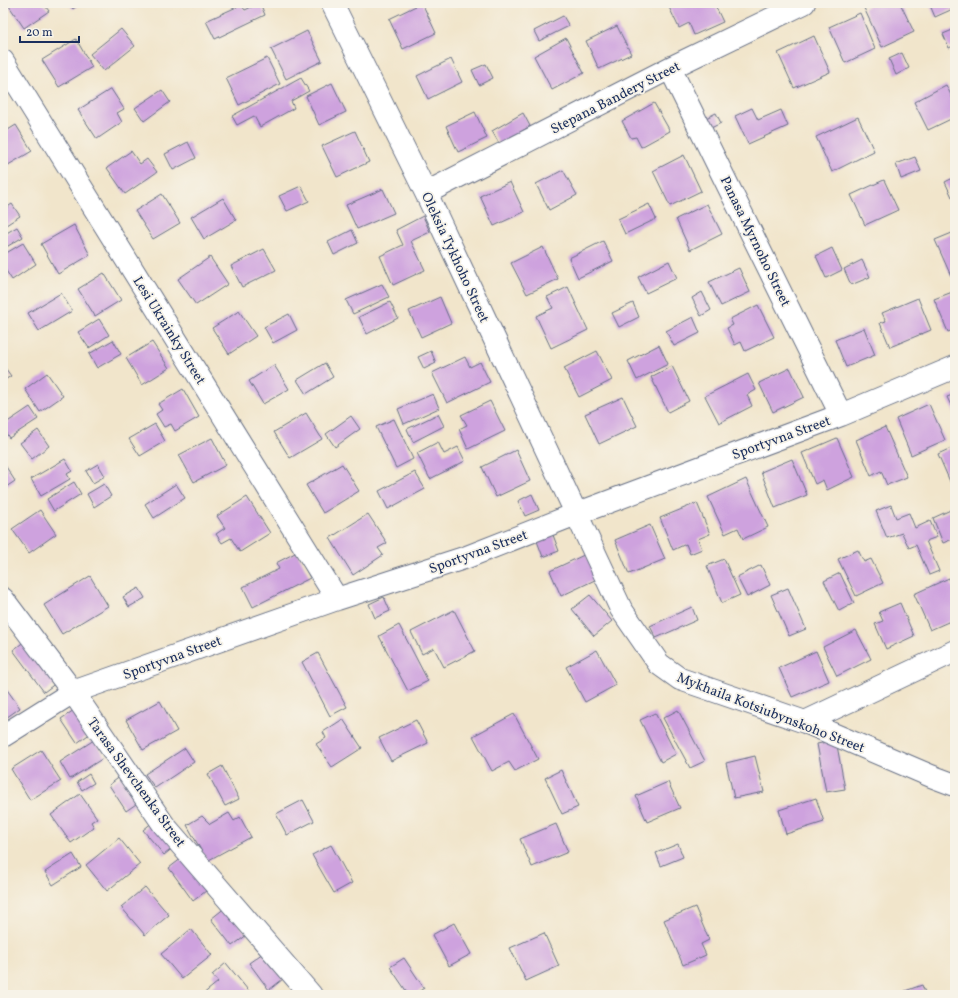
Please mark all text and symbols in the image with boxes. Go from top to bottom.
scale bar [20,18,79,44]
text: 20 m [26,25,53,41]
street label: Stepana Bandery Street [547,57,684,139]
street label: Panasa Myrnoho Street [715,173,795,310]
street label: Oleksia Tykhoho Street [416,189,493,326]
street label: Lesi Ukrainky Street [128,273,210,389]
street label: Sportyvna Street [730,412,834,465]
street label: Sportyvna Street [427,526,531,579]
street label: Sportyvna Street [121,632,225,685]
street label: Mykhaila Kotsiubynskoho Street [674,669,867,758]
street label: Tarasa Shevchenka Street [82,714,189,852]

